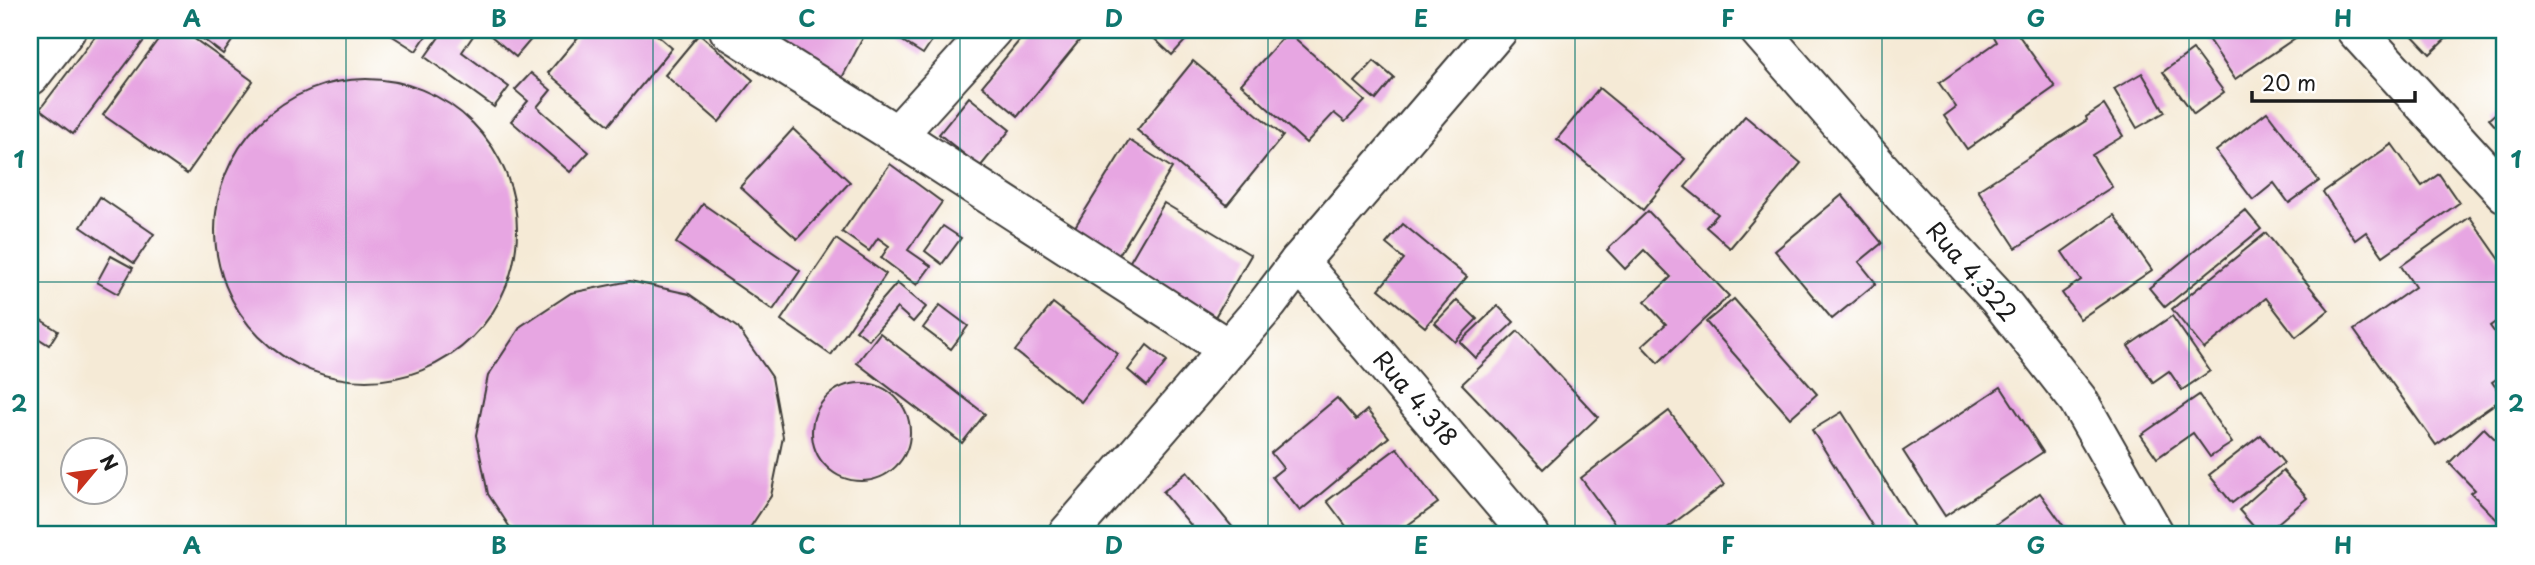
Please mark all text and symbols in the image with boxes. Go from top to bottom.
text: A [183,0,201,35]
text: B [491,0,507,35]
text: C [798,0,816,35]
text: D [1105,0,1123,35]
text: E [1414,0,1428,35]
text: F [1721,0,1735,35]
text: G [2027,0,2045,35]
text: H [2334,0,2352,35]
scale bar [2252,60,2414,104]
text: 20 m [2262,66,2316,98]
text: 1 [14,141,25,176]
text: 1 [2511,141,2522,176]
street label: Rua 4.322 [1919,213,2026,329]
street label: Rua 4.318 [1366,342,1467,453]
text: 2 [11,385,27,420]
text: 2 [2508,385,2524,420]
north arrow [60,435,130,505]
text: N [94,449,126,476]
text: A [183,527,201,562]
text: B [491,527,507,562]
text: C [798,527,816,562]
text: D [1105,527,1123,562]
text: E [1414,527,1428,562]
text: F [1721,527,1735,562]
text: G [2027,527,2045,562]
text: H [2334,527,2352,562]

